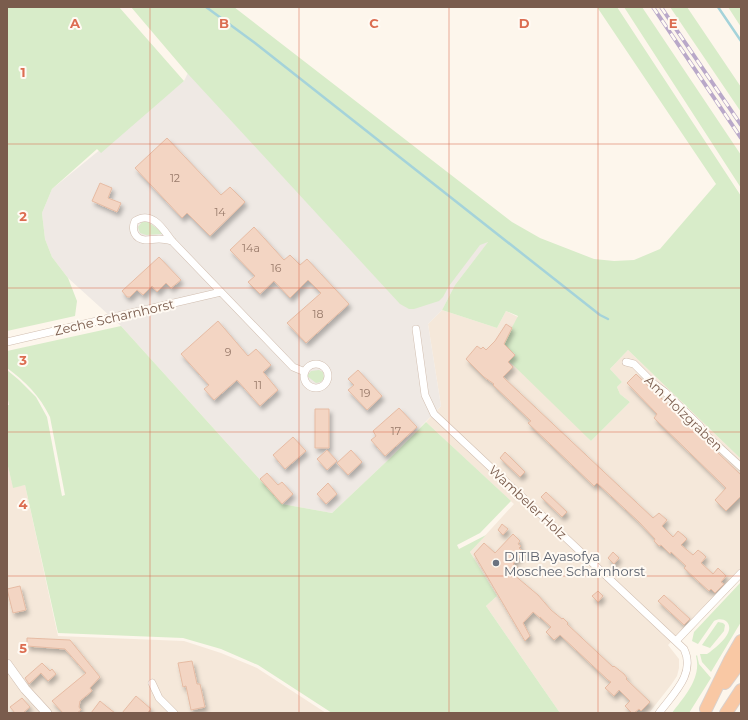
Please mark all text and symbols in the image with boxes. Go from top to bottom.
text: A [69,15,81,31]
text: B [219,15,229,31]
text: C [369,15,379,31]
text: D [519,15,530,31]
text: E [669,15,678,31]
text: 1 [20,64,26,80]
house number: 12 [170,171,180,185]
house number: 14 [214,205,226,219]
text: 2 [19,208,27,224]
house number: 14a [242,241,260,255]
house number: 16 [271,261,282,275]
street label: Zeche Scharnhorst [52,295,176,339]
house number: 18 [313,307,324,321]
house number: 9 [225,345,232,359]
text: 3 [18,352,27,368]
street label: Am Holzgraben [642,372,726,454]
house number: 11 [254,378,262,392]
house number: 19 [360,386,371,400]
house number: 17 [391,424,401,438]
street label: Wambeler Holz [486,462,571,542]
text: 4 [19,496,28,512]
place label: DITIB Ayasofya Moschee Scharnhorst [504,548,645,579]
marker: DITIB Ayasofya Moschee Scharnhorst [491,558,501,568]
text: 5 [19,640,27,656]

